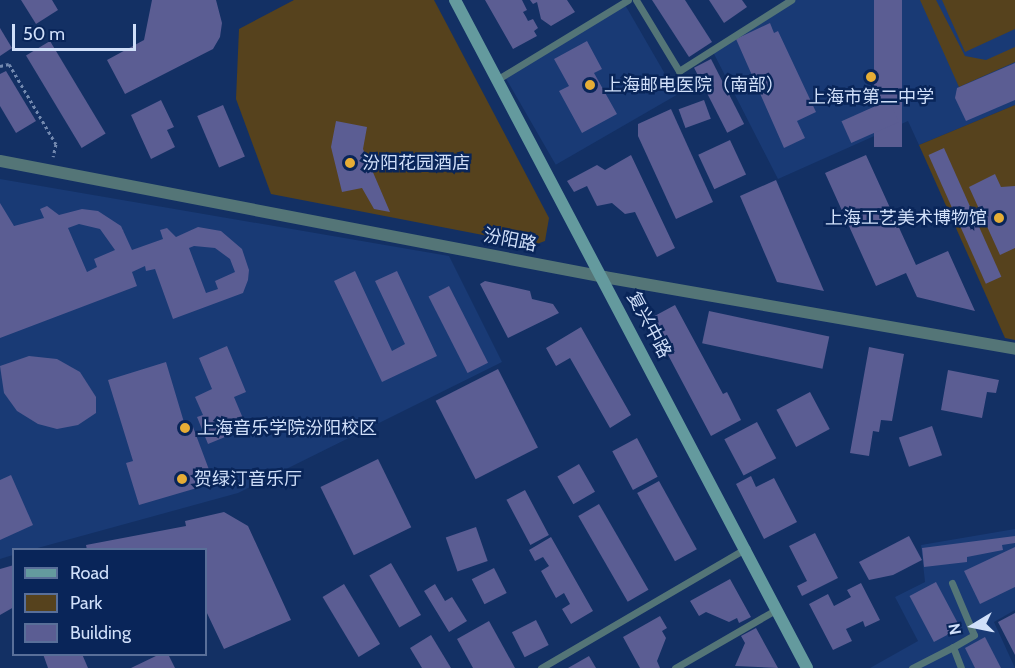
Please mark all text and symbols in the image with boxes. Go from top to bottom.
scale bar [15,12,140,50]
text: 50 m [23,23,65,45]
marker: 上海市第二中学 [864,70,878,84]
place label: 上海邮电医院（南部） [604,74,784,96]
marker: 上海邮电医院（南部） [581,76,599,94]
place label: 上海市第二中学 [808,86,934,108]
place label: 汾阳花园酒店 [362,152,470,174]
marker: 汾阳花园酒店 [343,156,357,170]
place label: 上海工艺美术博物馆 [825,207,987,229]
marker: 上海工艺美术博物馆 [992,211,1006,225]
street label: 汾阳路 [481,224,539,256]
street label: 复兴中路 [623,288,675,362]
place label: 上海音乐学院汾阳校区 [197,417,377,439]
marker: 上海音乐学院汾阳校区 [178,421,192,435]
place label: 贺绿汀音乐厅 [194,468,302,490]
marker: 贺绿汀音乐厅 [175,472,189,486]
legend [12,548,207,656]
text: Road [70,562,109,584]
text: Park [70,592,102,614]
north arrow [943,596,1003,656]
text: Building [70,622,131,644]
text: N [944,622,965,636]

